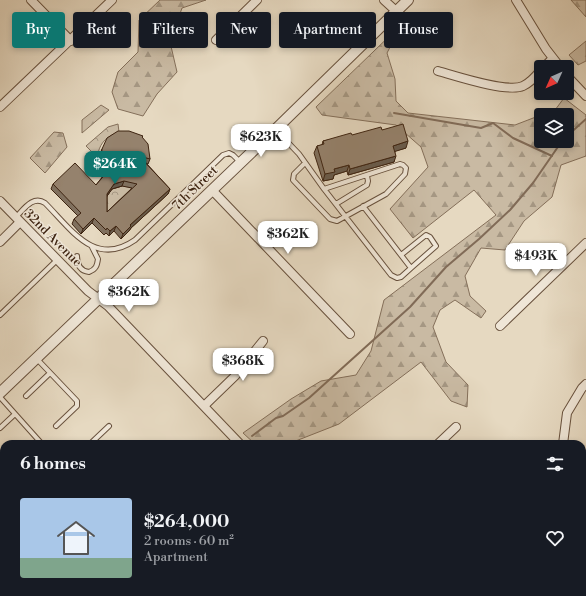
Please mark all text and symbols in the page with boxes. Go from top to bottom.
chip: Buy [12,12,65,48]
chip: Rent [73,12,131,48]
chip: Filters [139,12,208,48]
chip: New [216,12,271,48]
chip: Apartment [279,12,376,48]
chip: House [384,12,453,48]
north arrow [534,60,574,100]
map controls [534,60,574,148]
button: layers [534,108,574,148]
pin: $623K [233,124,289,158]
text: $623K [240,129,282,145]
pin: $264K [87,151,143,185]
text: $264K [93,156,137,172]
street label: 7th Street [169,162,221,214]
street label: 32nd Avenue [21,206,86,271]
pin: $362K [260,221,316,255]
text: $362K [267,226,309,242]
pin: $493K [508,243,564,277]
text: $493K [515,248,558,264]
pin: $362K [101,279,157,313]
text: $362K [108,284,150,300]
pin: $368K [215,348,271,382]
text: $368K [222,353,264,369]
text: 6 homes [20,453,86,475]
icon: filters [544,453,566,475]
text: $264,000 [144,511,229,533]
icon: home [52,514,100,562]
icon: heart [544,527,566,549]
text: 2 rooms · 60 m² [144,533,234,549]
text: Apartment [144,549,208,565]

